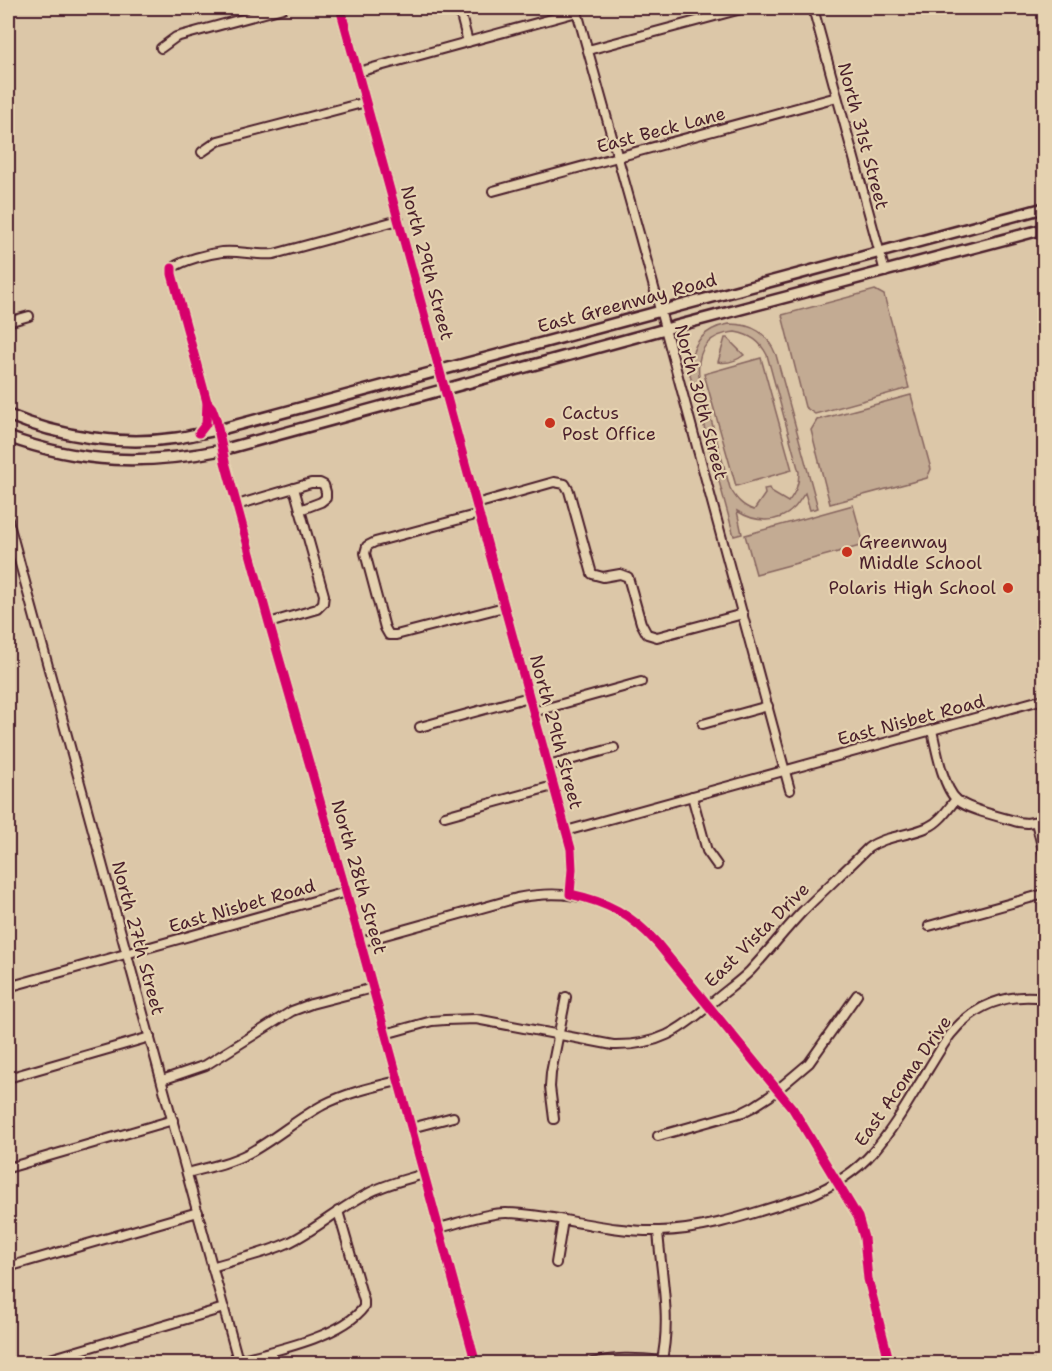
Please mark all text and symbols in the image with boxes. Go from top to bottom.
street label: North 31st Street [832,60,894,212]
street label: East Beck Lane [594,101,728,159]
street label: North 29th Street [395,183,459,343]
street label: East Greenway Road [535,268,719,338]
street label: North 30th Street [669,322,733,482]
place label: Cactus Post Office [562,401,656,446]
marker: Cactus Post Office [543,416,557,430]
place label: Greenway Middle School [859,530,983,575]
marker: Greenway Middle School [840,545,854,559]
place label: Polaris High School [828,576,997,600]
marker: Polaris High School [1001,581,1015,595]
street label: North 29th Street [524,652,588,812]
street label: East Nisbet Road [835,689,987,751]
street label: North 28th Street [326,797,393,957]
street label: North 27th Street [106,858,170,1018]
street label: East Nisbet Road [166,874,318,938]
street label: East Vista Drive [699,877,815,993]
street label: East Acoma Drive [849,1011,957,1151]

